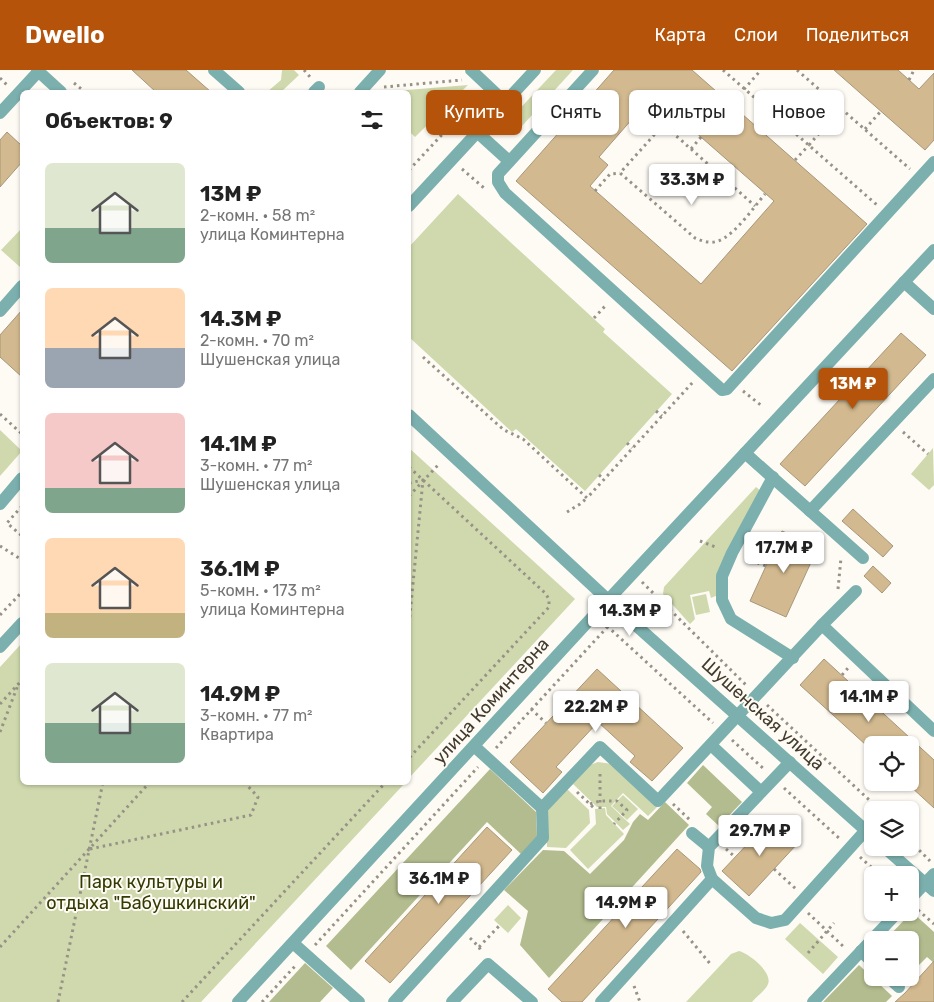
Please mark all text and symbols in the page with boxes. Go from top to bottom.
text: Dwello [25,21,105,49]
text: Карта [655,24,706,46]
text: Слои [734,24,778,46]
text: Поделиться [806,24,909,46]
chip: Купить [426,90,522,135]
chip: Снять [532,90,619,135]
chip: Фильтры [629,90,744,135]
chip: Новое [754,90,844,135]
icon: filters [358,106,386,134]
text: Объектов: 9 [45,108,173,133]
pin: 33.3M ₽ [646,164,738,206]
text: 33.3M ₽ [660,170,724,189]
text: 13M ₽ [200,181,261,206]
icon: home [85,183,145,243]
text: 2-комн. · 58 m² [200,206,315,225]
text: улица Коминтерна [200,225,345,244]
text: 14.3M ₽ [200,306,281,331]
icon: home [85,308,145,368]
text: 2-комн. · 70 m² [200,331,314,350]
text: Шушенская улица [200,350,340,369]
pin: 13M ₽ [818,368,888,410]
text: 13M ₽ [830,374,876,393]
text: 14.1M ₽ [200,431,277,456]
icon: home [85,433,145,493]
text: 3-комн. · 77 m² [200,456,313,475]
text: Шушенская улица [200,475,340,494]
pin: 17.7M ₽ [738,532,830,574]
text: 17.7M ₽ [755,538,813,557]
text: 36.1M ₽ [200,556,280,581]
icon: home [85,558,145,618]
text: 5-комн. · 173 m² [200,581,321,600]
pin: 14.3M ₽ [584,594,676,637]
text: улица Коминтерна [200,600,345,619]
text: 14.3M ₽ [599,601,661,620]
street label: улица Коминтерна [428,633,554,769]
street label: Шушенская улица [697,653,829,775]
pin: 14.1M ₽ [823,680,915,723]
text: 14.9M ₽ [200,681,280,706]
icon: home [85,683,145,743]
text: 14.1M ₽ [840,687,898,706]
pin: 22.2M ₽ [550,690,642,733]
text: 22.2M ₽ [564,697,628,716]
text: 3-комн. · 77 m² [200,706,313,725]
text: Квартира [200,725,274,744]
map controls [864,736,919,986]
button: locate [864,736,919,791]
button: layers [864,801,919,856]
pin: 29.7M ₽ [714,814,806,857]
text: 29.7M ₽ [729,821,791,840]
pin: 36.1M ₽ [393,862,485,905]
button: + [864,866,919,921]
text: 36.1M ₽ [409,869,469,888]
park label: Парк культуры и отдыха "Бабушкинский" [46,871,256,914]
pin: 14.9M ₽ [580,886,672,929]
text: 14.9M ₽ [595,893,657,912]
button: − [864,931,919,986]

